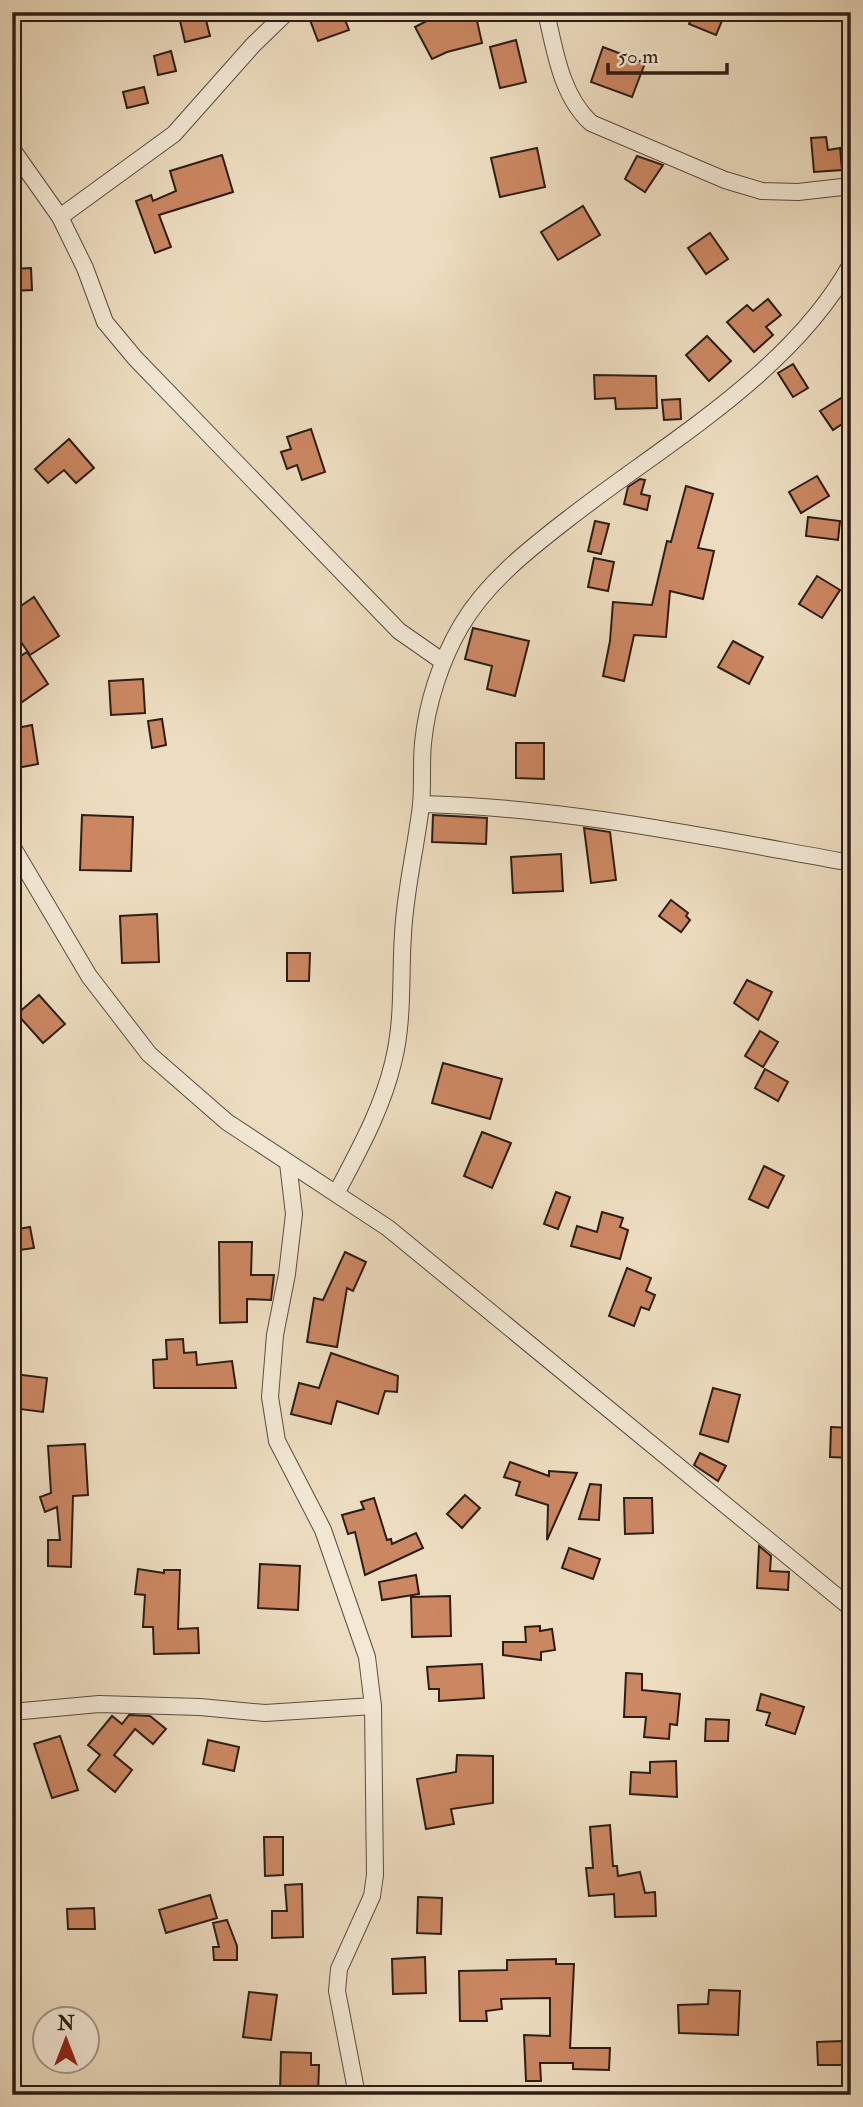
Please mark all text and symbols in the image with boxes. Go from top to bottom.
scale bar [608,32,726,76]
text: 50 m [618,43,659,70]
north arrow [32,2006,102,2076]
text: N [56,2012,75,2036]

